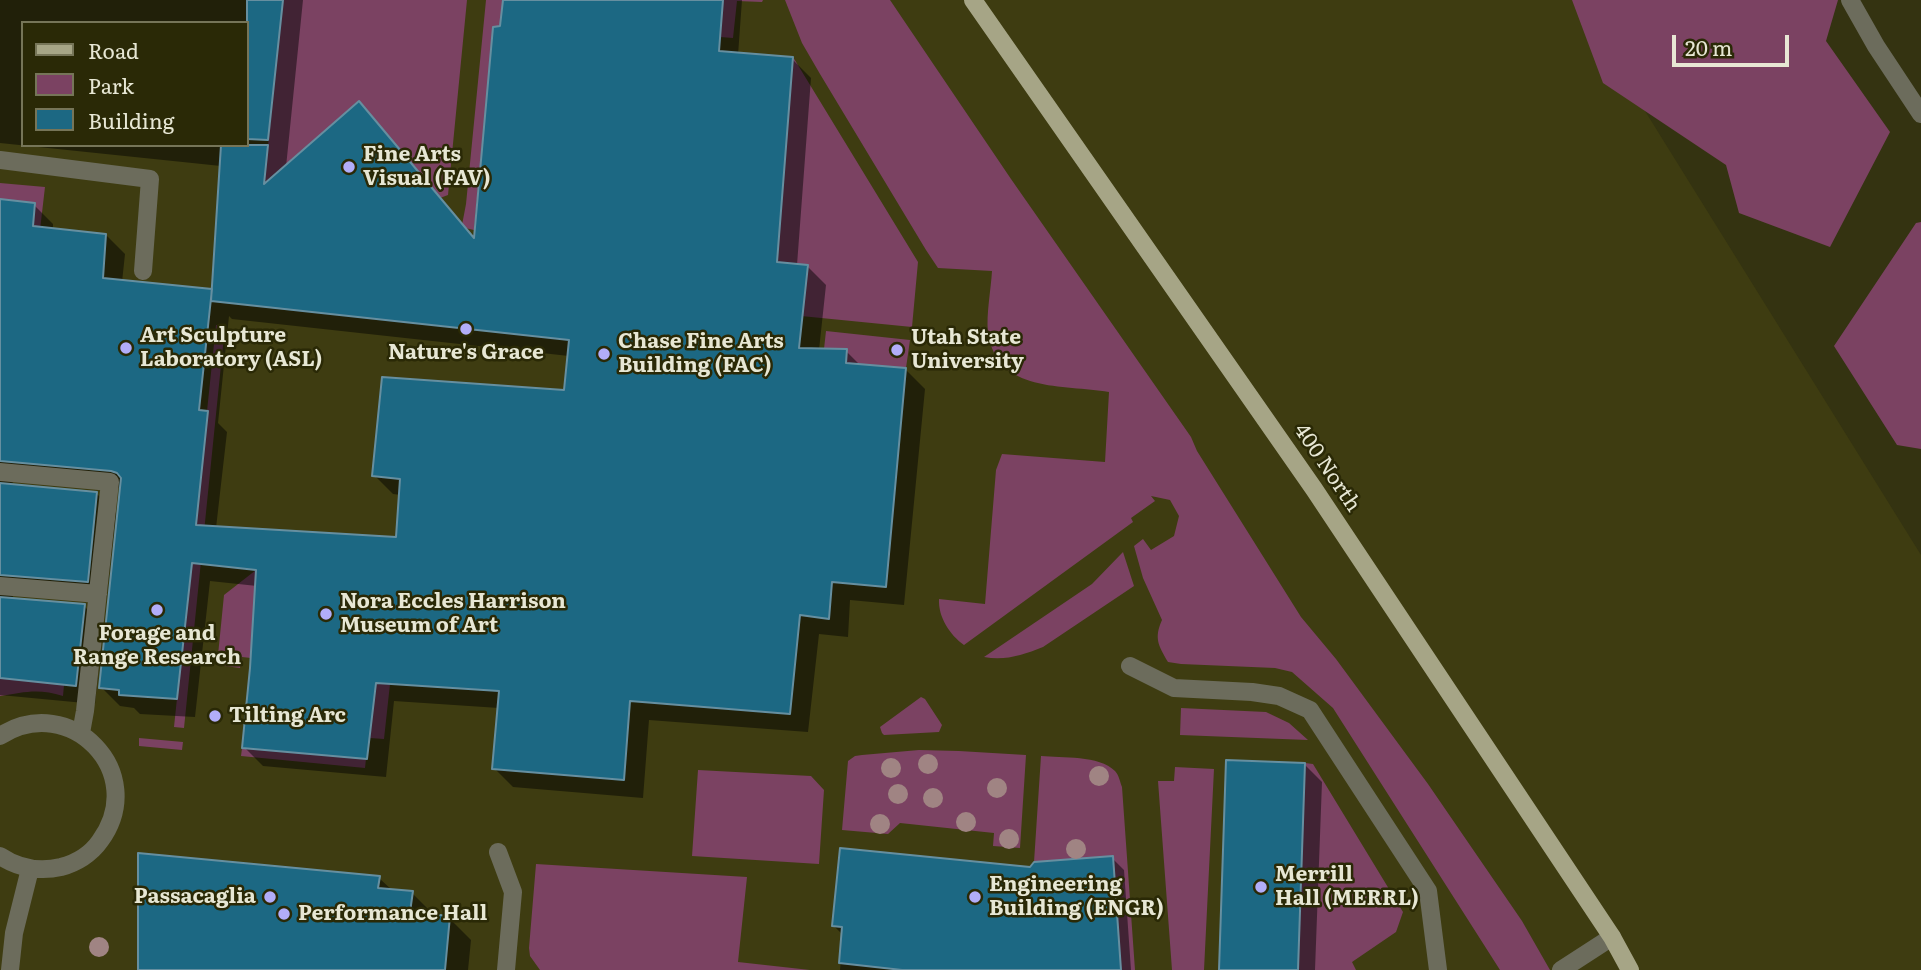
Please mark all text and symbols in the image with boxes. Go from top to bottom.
legend [21,21,248,147]
scale bar [1676,21,1793,65]
text: 20 m [1685,31,1732,62]
text: Road [88,34,139,65]
text: Park [88,69,134,100]
text: Building [88,104,174,135]
place label: Fine Arts Visual (FAV) [363,142,491,192]
marker: Fine Arts Visual (FAV) [341,159,357,175]
marker: Nature's Grace [458,321,474,337]
place label: Art Sculpture Laboratory (ASL) [140,323,322,373]
place label: Utah State University [911,325,1024,375]
place label: Chase Fine Arts Building (FAC) [618,329,784,379]
marker: Art Sculpture Laboratory (ASL) [118,340,134,356]
place label: Nature's Grace [388,340,544,366]
marker: Utah State University [889,342,905,358]
marker: Chase Fine Arts Building (FAC) [596,346,612,362]
street label: 400 North [1288,419,1366,517]
place label: Nora Eccles Harrison Museum of Art [340,589,566,639]
marker: Forage and Range Research [149,602,165,618]
marker: Nora Eccles Harrison Museum of Art [318,606,334,622]
place label: Forage and Range Research [73,621,241,671]
place label: Tilting Arc [229,703,346,729]
marker: Tilting Arc [207,708,223,724]
place label: Merrill Hall (MERRL) [1275,862,1419,912]
place label: Engineering Building (ENGR) [989,872,1164,922]
marker: Merrill Hall (MERRL) [1253,879,1269,895]
place label: Passacaglia [134,884,256,910]
marker: Passacaglia [262,889,278,905]
marker: Engineering Building (ENGR) [967,889,983,905]
place label: Performance Hall [298,901,487,927]
marker: Performance Hall [276,906,292,922]

